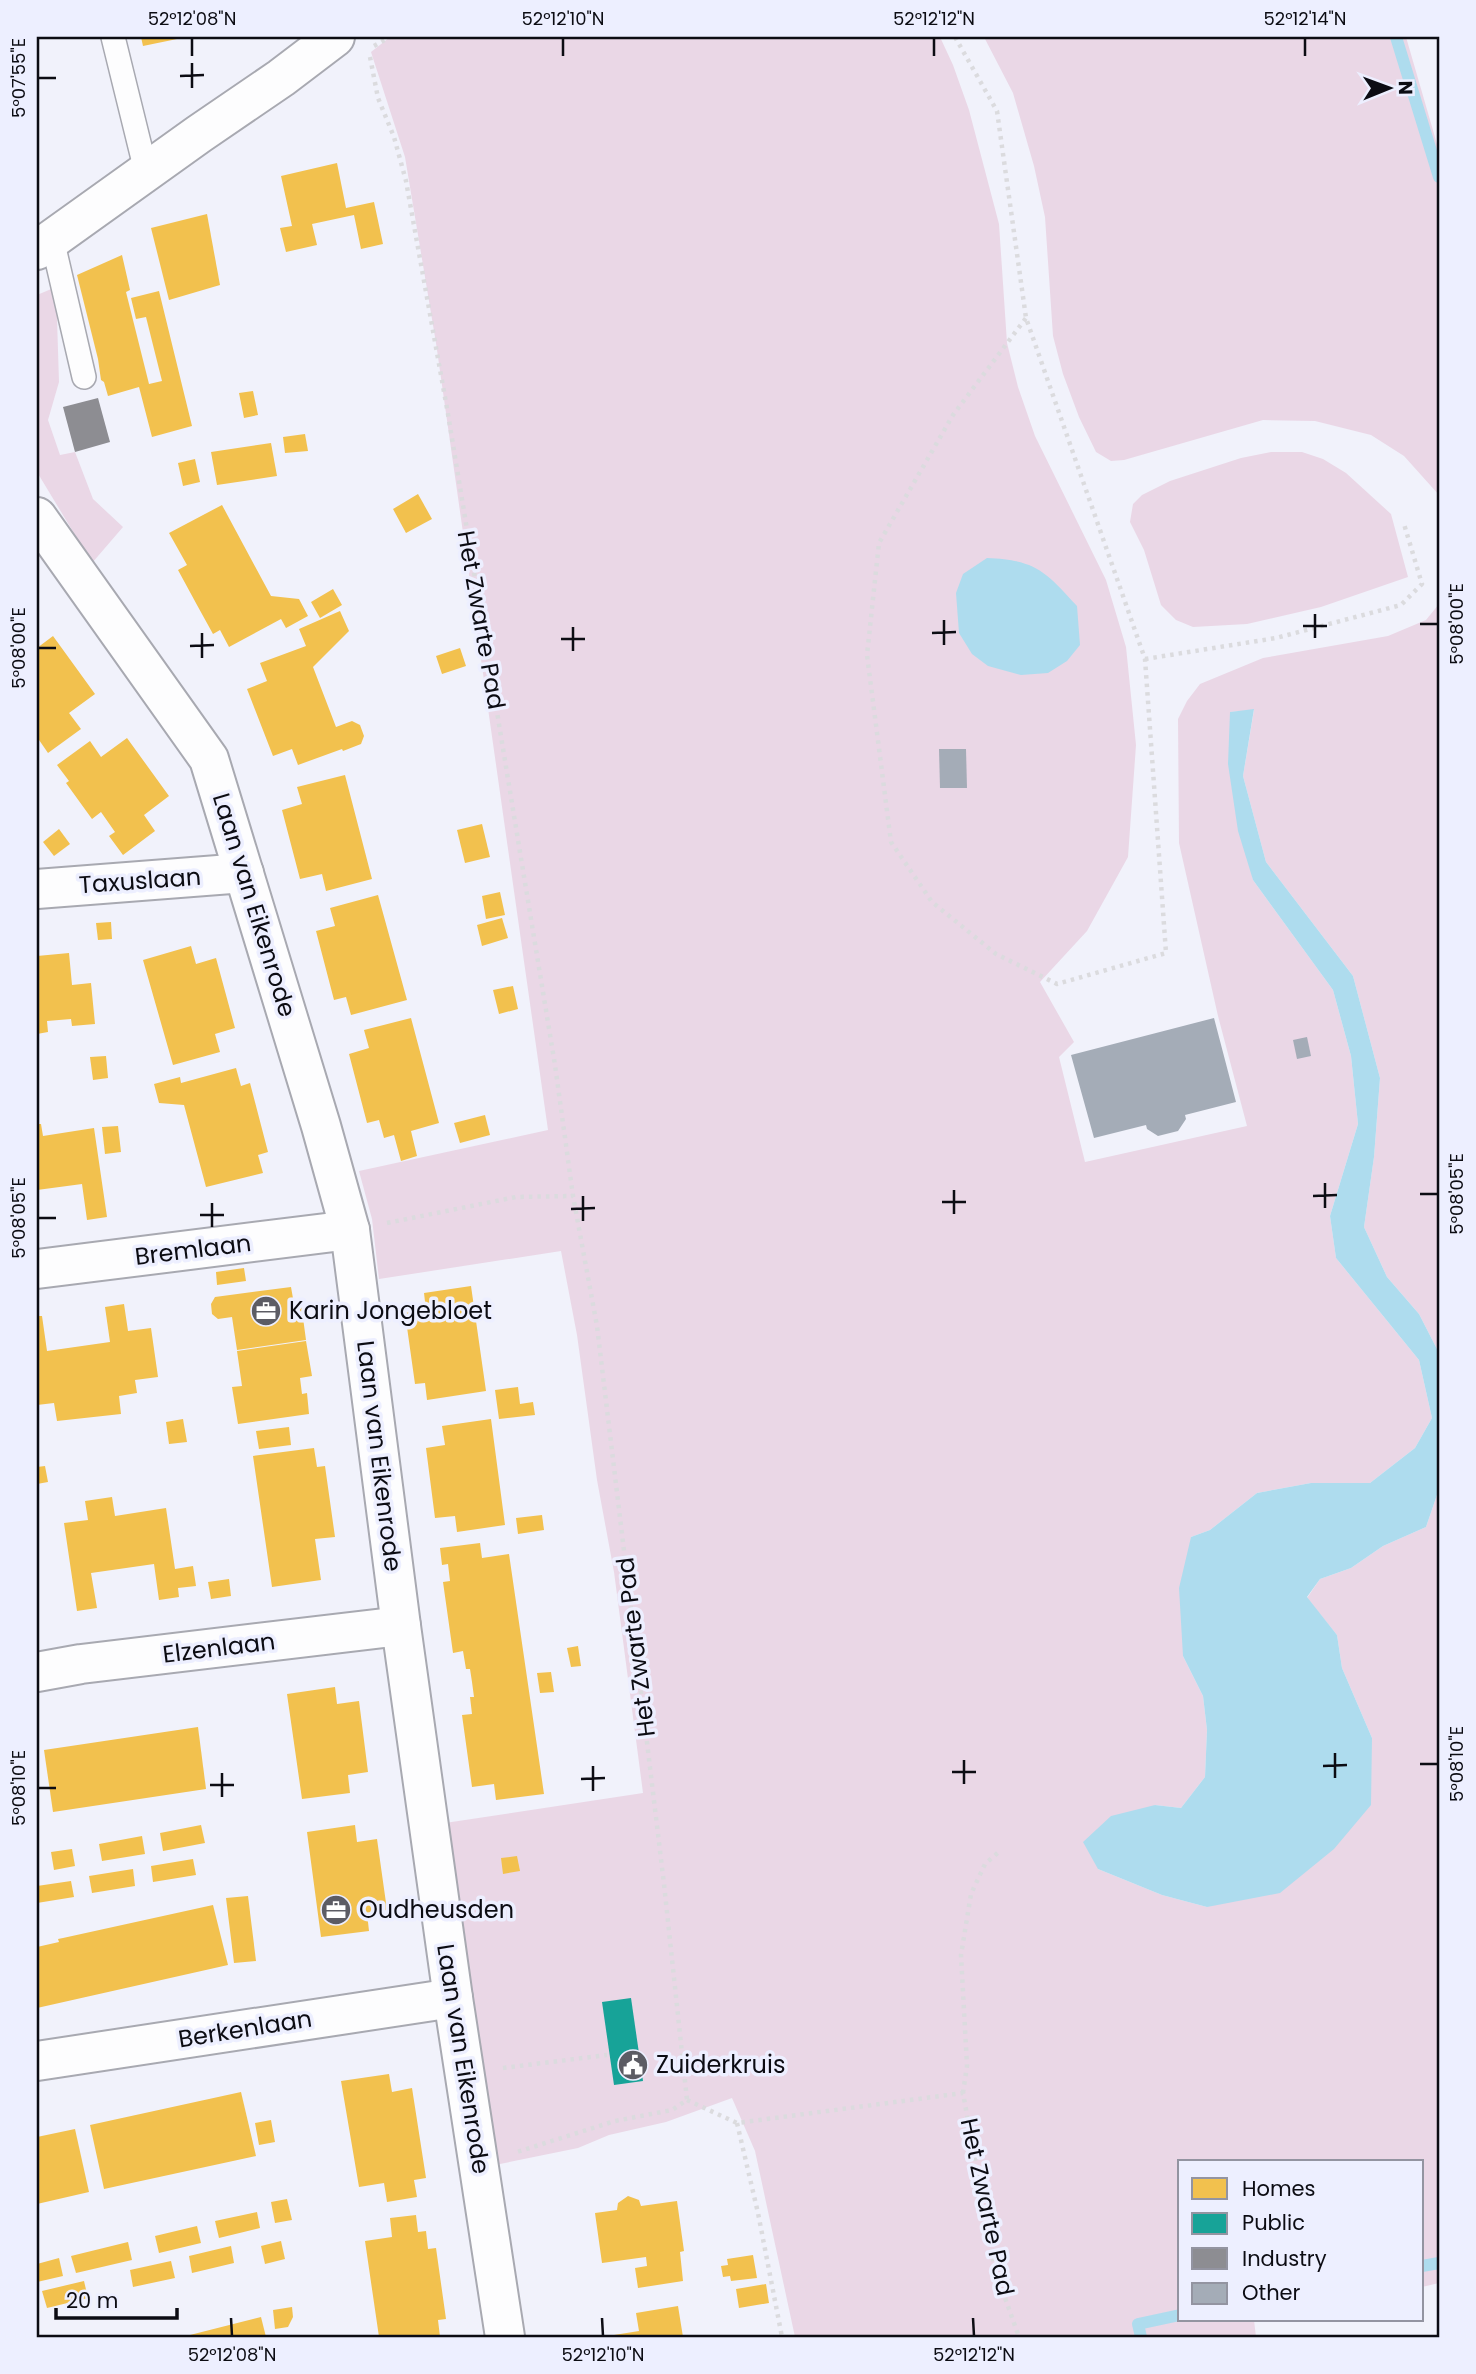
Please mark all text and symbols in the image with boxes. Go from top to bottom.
text: 52°12'08"N [148,6,236,31]
text: 52°12'10"N [522,6,604,31]
text: 52°12'12"N [893,6,975,31]
text: 52°12'14"N [1264,6,1347,31]
text: 5°07'55"E [6,38,31,118]
north arrow [1354,52,1424,122]
text: N [1392,80,1419,95]
street label: Het Zwarte Pad [450,528,513,712]
text: 5°08'00"E [1444,583,1469,665]
text: 5°08'00"E [6,607,31,689]
street label: Laan van Eikenrode [205,789,304,1021]
street label: Taxuslaan [78,860,202,901]
text: 5°08'05"E [1444,1153,1469,1235]
text: 5°08'05"E [6,1177,31,1259]
street label: Bremlaan [133,1226,253,1273]
office icon: Karin Jongebloet [249,1294,283,1328]
place label: Karin Jongebloet [289,1294,492,1327]
street label: Laan van Eikenrode [349,1339,410,1573]
street label: Het Zwarte Pad [608,1555,663,1739]
street label: Elzenlaan [161,1624,277,1671]
text: 5°08'10"E [1444,1726,1469,1802]
text: 5°08'10"E [6,1750,31,1826]
office icon: Oudheusden [319,1893,353,1927]
place label: Oudheusden [359,1893,514,1926]
street label: Laan van Eikenrode [429,1942,498,2176]
street label: Berkenlaan [176,2002,314,2055]
public building icon: Zuiderkruis [616,2048,650,2082]
place label: Zuiderkruis [656,2048,785,2081]
street label: Het Zwarte Pad [953,2115,1022,2299]
legend [1178,2160,1424,2322]
text: Homes [1242,2174,1316,2203]
text: Public [1242,2208,1305,2237]
text: Industry [1242,2244,1327,2273]
scale bar [56,2276,177,2320]
text: Other [1242,2278,1301,2307]
text: 20 m [66,2286,119,2315]
text: 52°12'08"N [188,2342,276,2367]
text: 52°12'10"N [562,2342,644,2367]
text: 52°12'12"N [933,2342,1015,2367]

